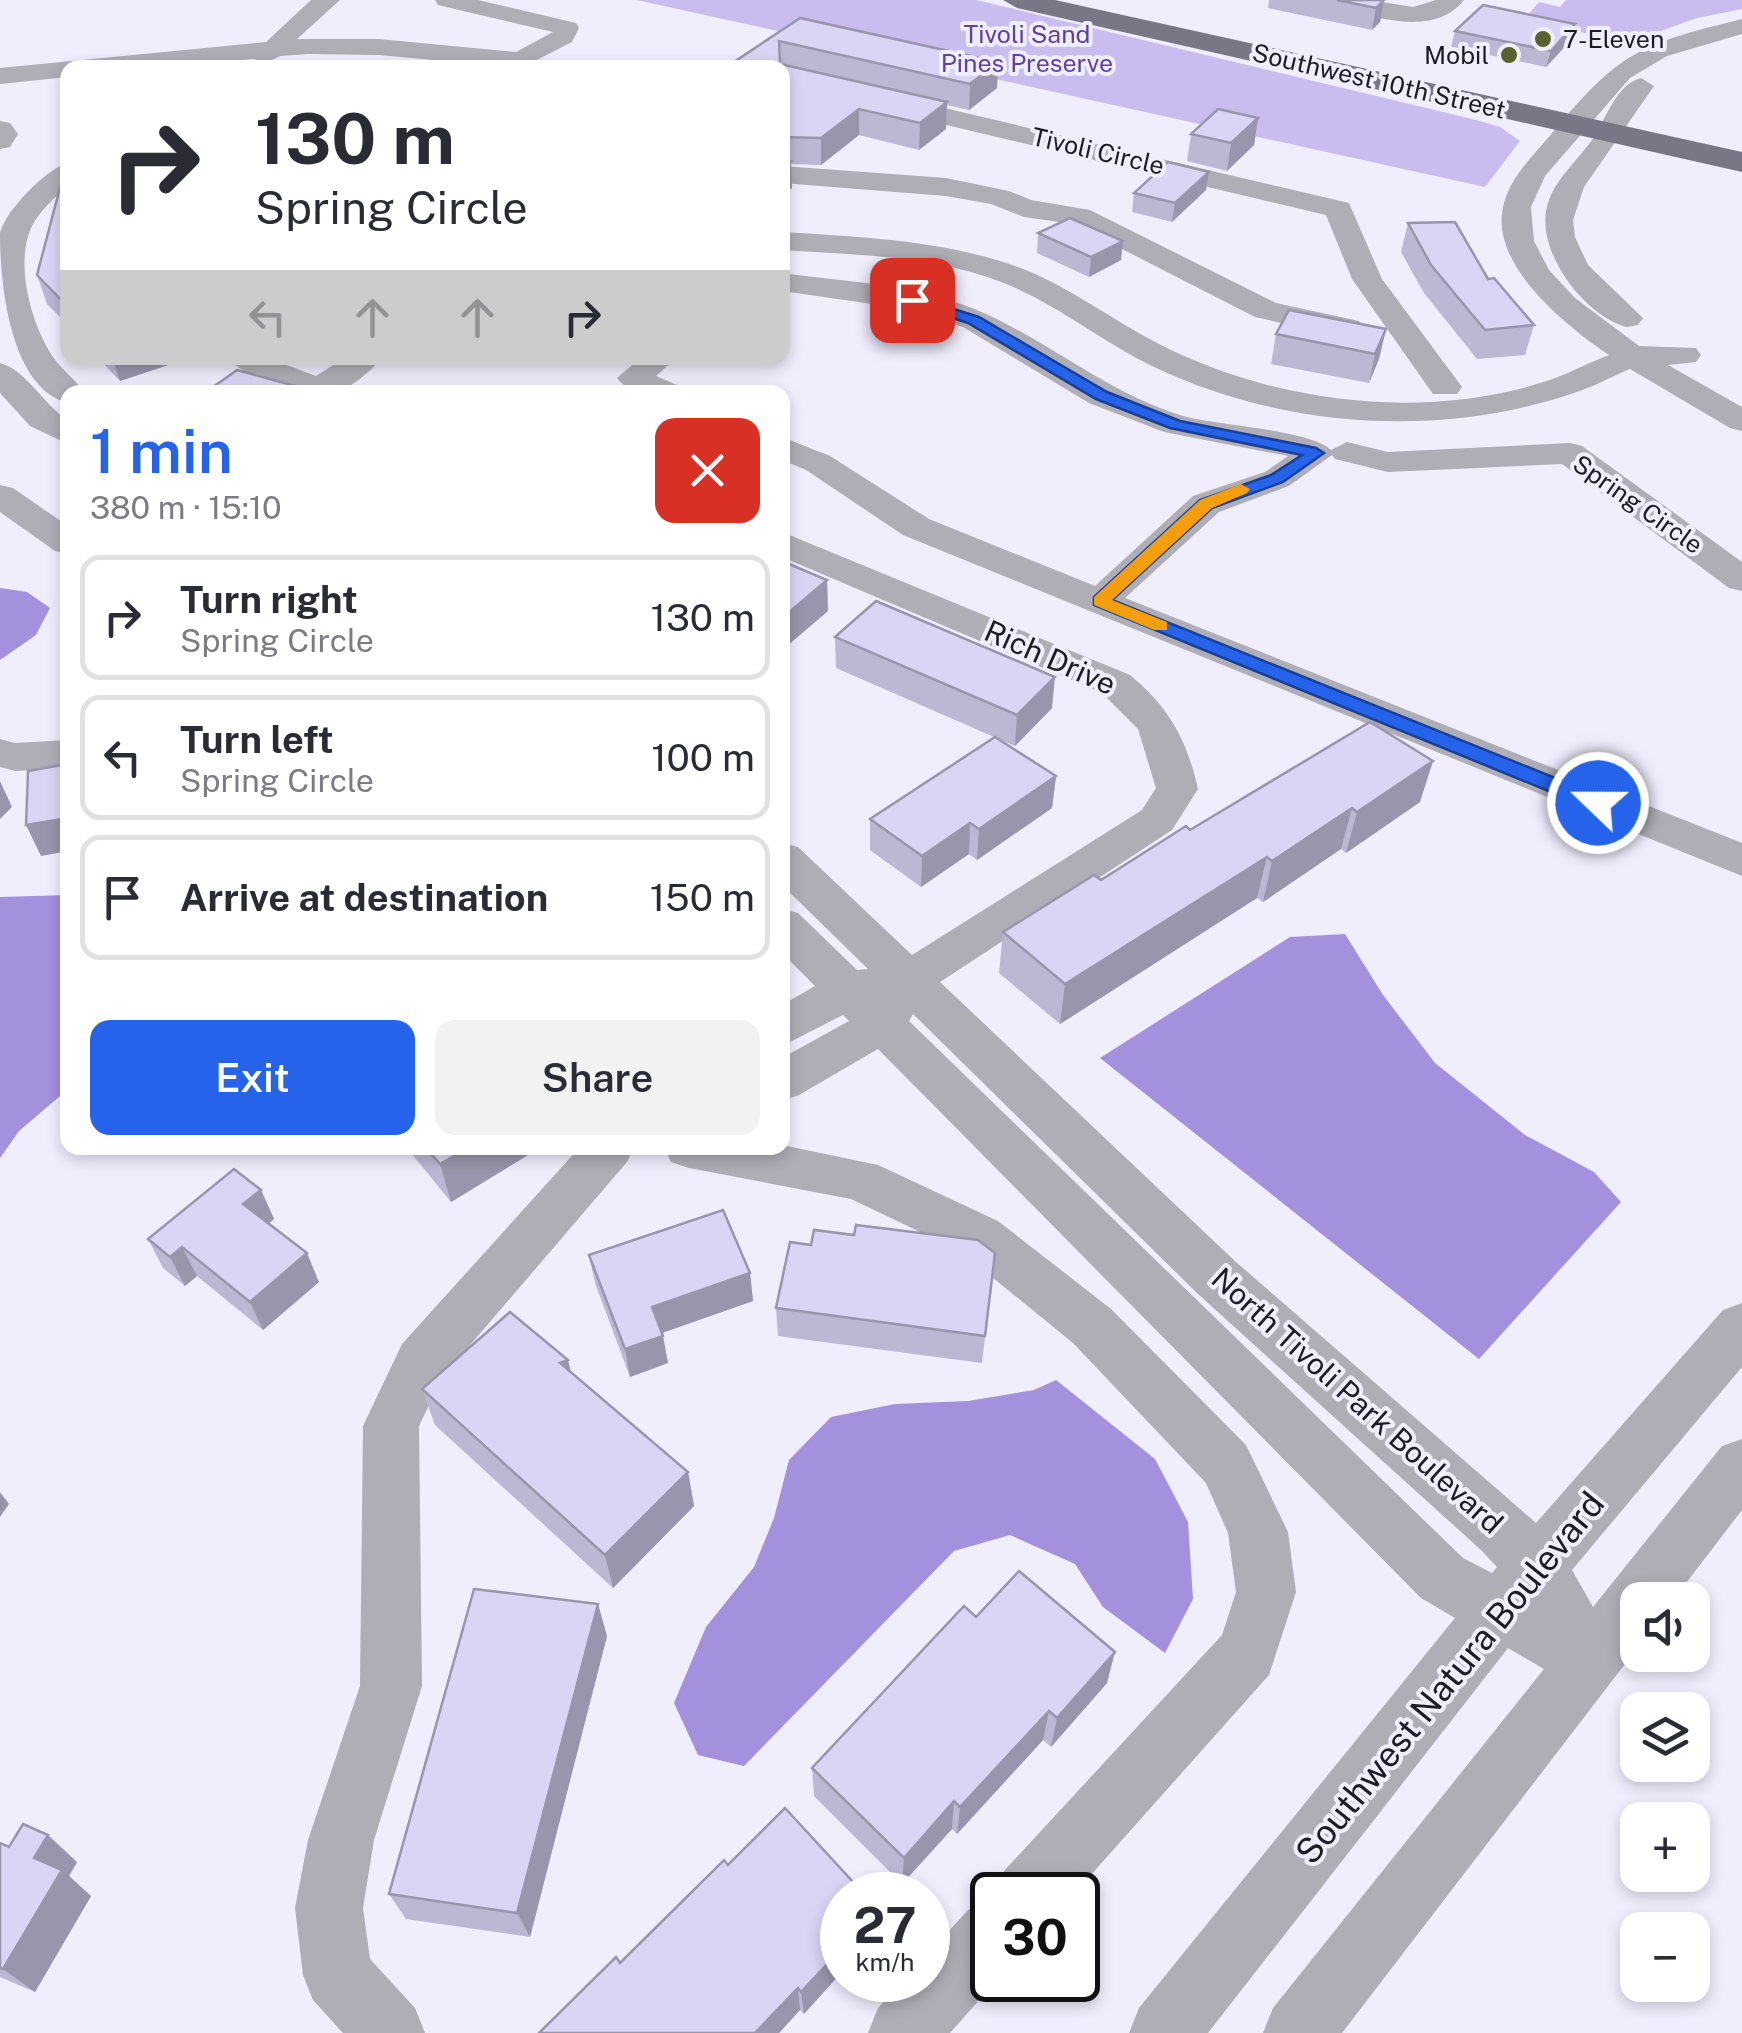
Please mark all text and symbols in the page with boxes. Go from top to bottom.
park label: Tivoli Sand Pines Preserve [941,19,1113,78]
place label: 7-Eleven [1563,24,1664,54]
marker: 7-Eleven [1532,28,1554,50]
street label: Southwest 10th Street [1249,37,1509,125]
place label: Mobil [1424,40,1489,70]
marker: Mobil [1498,44,1520,66]
text: 130 m [255,97,455,180]
icon: right [90,100,220,230]
street label: Tivoli Circle [1029,121,1167,181]
text: Spring Circle [255,181,528,234]
pin [870,258,955,343]
icon: arrive [885,273,940,328]
icon: left [240,290,295,345]
icon: ahead [345,290,400,345]
icon: ahead [450,290,505,345]
icon: right [555,290,610,345]
text: 1 min [90,416,233,487]
button: close [655,418,760,523]
street label: Spring Circle [1567,448,1709,560]
text: 380 m · 15:10 [90,489,282,526]
text: Turn right [180,577,358,622]
icon: right [95,590,150,645]
text: 130 m [650,595,755,640]
street label: Rich Drive [979,612,1122,702]
text: Spring Circle [180,622,374,659]
text: Turn left [180,717,334,762]
icon: left [95,730,150,785]
text: 100 m [651,735,755,780]
position arrow [1546,751,1650,855]
text: Spring Circle [180,762,374,799]
icon: arrive [95,870,150,925]
text: Arrive at destination [180,875,548,920]
text: 150 m [650,875,755,920]
button: Exit [90,1020,415,1135]
button: Share [435,1020,760,1135]
street label: North Tivoli Park Boulevard [1205,1260,1511,1541]
street label: Southwest Natura Boulevard [1287,1484,1612,1872]
map controls [1620,1582,1710,2002]
button: sound [1620,1582,1710,1672]
button: layers [1620,1692,1710,1782]
button: + [1620,1802,1710,1892]
speed limit sign: 30 [970,1872,1100,2002]
text: 27 [853,1895,917,1954]
button: − [1620,1912,1710,2002]
text: km/h [856,1947,914,1977]

